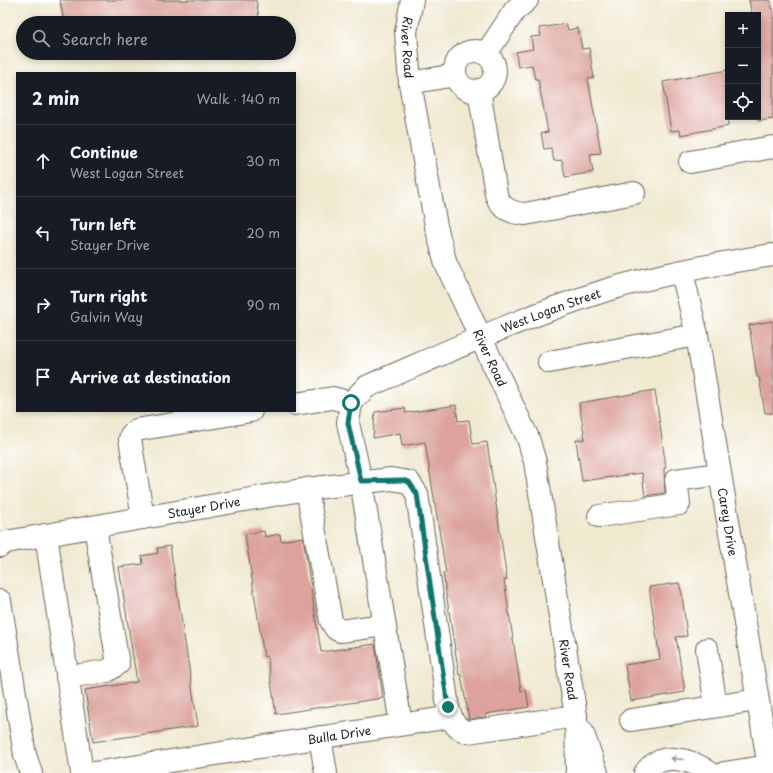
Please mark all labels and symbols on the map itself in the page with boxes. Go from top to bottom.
street label: River Road [397,15,419,79]
street label: West Logan Street [498,284,603,337]
street label: River Road [469,326,512,390]
route start [342,394,360,412]
street label: Carey Drive [714,486,743,557]
street label: Stayer Drive [166,492,242,522]
street label: River Road [555,638,582,702]
route end [439,698,457,716]
street label: Bulla Drive [306,721,372,748]
one-way arrow [671,756,684,763]

